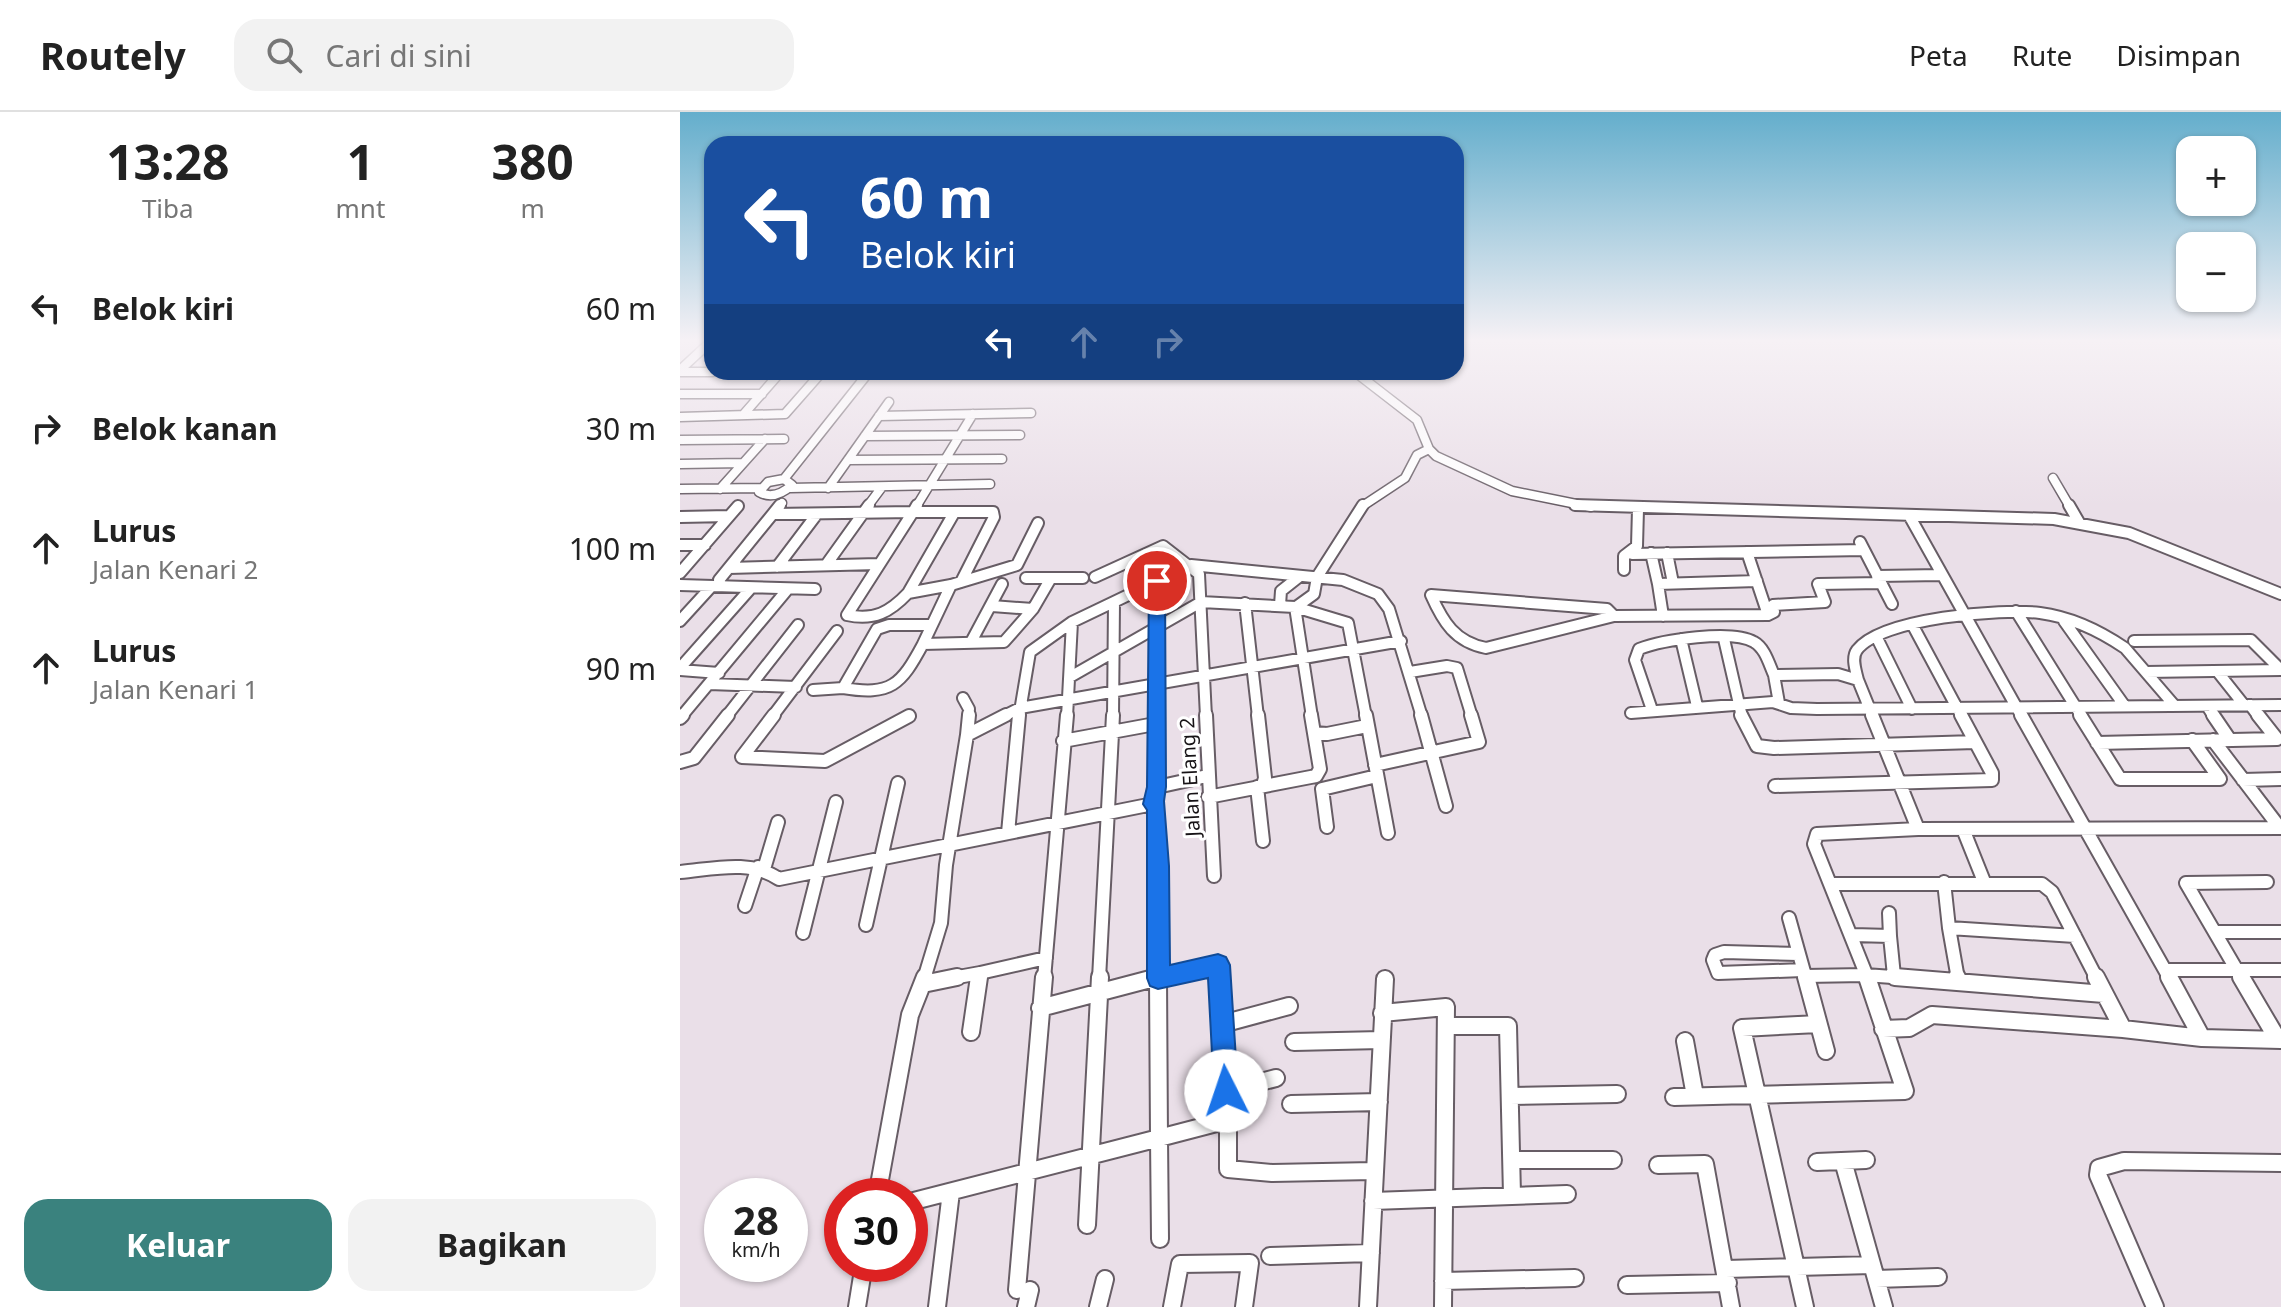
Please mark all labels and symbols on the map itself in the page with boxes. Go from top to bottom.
pin [1123,547,1191,615]
street label: Jalan Elang 2 [1173,717,1206,839]
position arrow [1184,1049,1268,1133]
speed limit sign: 30 [824,1178,928,1282]

